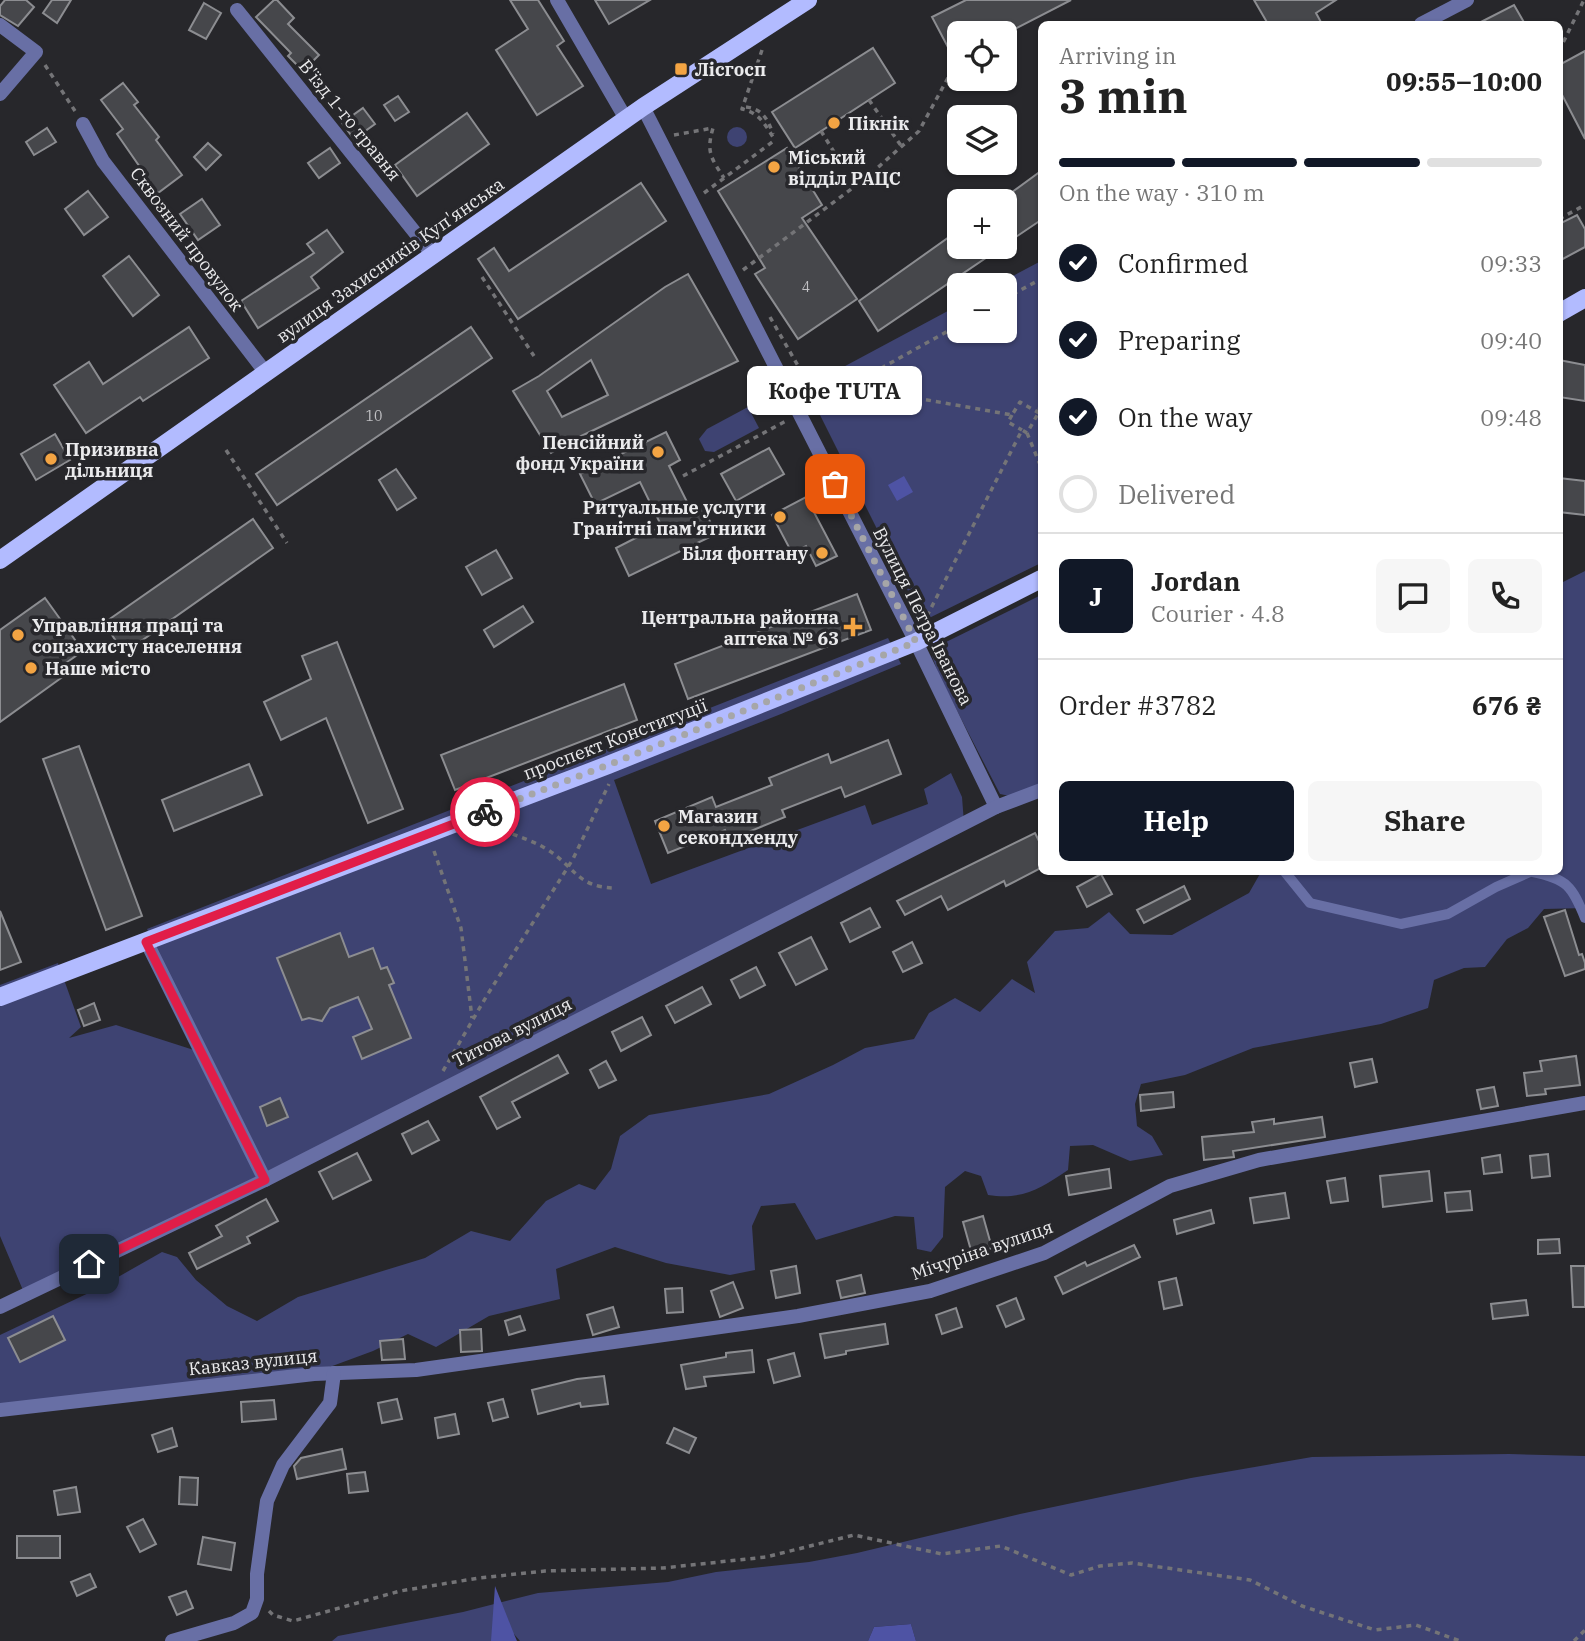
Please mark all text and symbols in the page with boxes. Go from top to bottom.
map controls [947,21,1017,343]
button: locate [947,21,1017,91]
text: Arriving in [1059,40,1176,70]
street label: В'їзд 1-го травня [294,55,406,185]
place label: Лісгосп [695,58,766,81]
marker: Лісгосп [673,61,689,77]
text: 09:55–10:00 [1386,64,1542,98]
text: 3 min [1059,66,1188,126]
button: layers [947,105,1017,175]
place label: Пікнік [848,112,909,135]
marker: Пікнік [826,115,842,131]
place label: Міський відділ РАЦС [788,146,901,190]
marker: Міський відділ РАЦС [766,159,782,175]
street label: Сквозний провулок [125,162,249,316]
street label: вулиця Захисників Куп'янська [272,172,509,348]
text: On the way · 310 m [1059,177,1265,207]
button: + [947,189,1017,259]
icon: check [1059,244,1097,282]
text: Confirmed [1118,246,1249,280]
text: 09:33 [1480,248,1542,278]
button: − [947,273,1017,343]
house number: 4 [802,278,810,296]
icon: check [1059,321,1097,359]
text: Preparing [1118,323,1240,357]
text: 09:40 [1480,325,1542,355]
callout: Кофе TUTA [748,365,922,414]
text: Кофе TUTA [768,375,901,405]
icon: check [1059,398,1097,436]
text: On the way [1118,400,1252,434]
text: 09:48 [1480,402,1542,432]
house number: 10 [366,407,382,425]
place label: Пенсійний фонд України [515,431,644,475]
place label: Призивна дільниця [65,438,159,482]
marker: Пенсійний фонд України [650,444,666,460]
marker: Призивна дільниця [43,451,59,467]
pin [805,454,865,514]
icon: bag [816,465,854,503]
text: Delivered [1118,477,1235,511]
place label: Ритуальные услуги Гранітні пам'ятники [573,496,766,540]
marker: Ритуальные услуги Гранітні пам'ятники [772,509,788,525]
street label: Вулиця Петра Іванова [868,523,978,709]
place label: Біля фонтану [682,542,809,565]
marker: Біля фонтану [814,545,830,561]
button: chat [1376,559,1450,633]
button: phone [1468,559,1542,633]
text: Jordan [1151,564,1241,598]
text: J [1089,579,1103,613]
text: Courier · 4.8 [1151,598,1285,628]
place label: Центральна районна аптека № 63 [641,606,839,650]
place label: Управління праці та соцзахисту населення [32,614,242,658]
marker: Центральна районна аптека № 63 [845,619,861,635]
marker: Управління праці та соцзахисту населення [10,627,26,643]
place label: Наше місто [45,657,151,680]
marker: Наше місто [23,660,39,676]
text: Order #3782 [1059,688,1217,722]
text: 676 ₴ [1472,688,1542,722]
street label: проспект Конституції [520,693,711,785]
courier [450,777,520,847]
button: Help [1059,781,1294,861]
button: Share [1308,781,1542,861]
icon: bike [466,793,504,831]
place label: Магазин секондхенду [678,805,799,849]
marker: Магазин секондхенду [656,818,672,834]
street label: Титова вулиця [448,992,576,1072]
street label: Мічуріна вулиця [908,1215,1056,1285]
pin [59,1234,119,1294]
icon: home [70,1245,108,1283]
street label: Кавказ вулиця [187,1344,319,1380]

